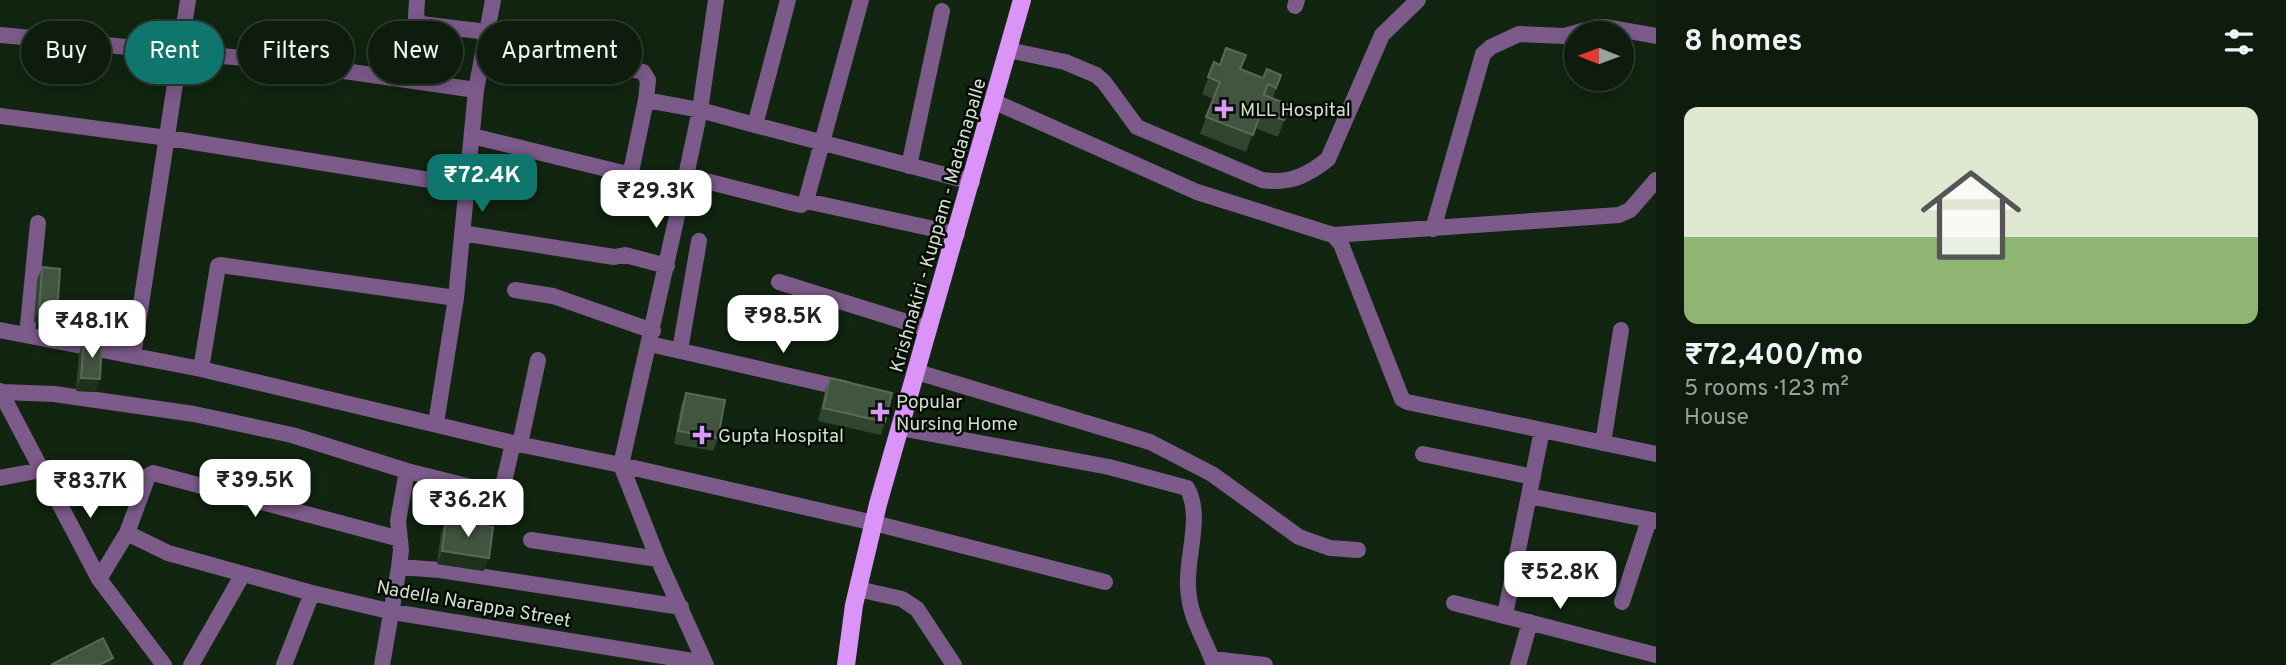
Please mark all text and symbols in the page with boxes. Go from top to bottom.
chip: Buy [21,21,111,84]
chip: Rent [125,21,224,84]
chip: Filters [238,21,354,84]
chip: New [368,21,463,84]
chip: Apartment [477,21,642,84]
north arrow [1564,21,1634,91]
map controls [1564,21,1634,91]
icon: filters [2220,23,2258,61]
text: 8 homes [1684,24,1803,61]
street label: Krishnakiri - Kuppam - Madanapalle [885,76,992,375]
marker: MLL Hospital [1214,99,1234,119]
place label: MLL Hospital [1240,99,1351,123]
icon: home [1908,152,2034,278]
pin: ₹72.4K [425,154,539,214]
text: ₹72.4K [443,162,521,191]
pin: ₹29.3K [599,170,713,230]
text: ₹29.3K [617,178,695,207]
pin: ₹98.5K [726,296,840,355]
pin: ₹48.1K [35,300,149,360]
text: ₹98.5K [743,303,823,332]
text: ₹48.1K [55,308,129,337]
text: ₹72,400/mo [1684,338,1863,375]
text: 5 rooms · 123 m² [1684,375,1849,404]
place label: Popular Nursing Home [896,391,1018,437]
marker: Popular Nursing Home [870,402,890,422]
text: House [1684,404,1749,433]
marker: Gupta Hospital [692,425,712,445]
place label: Gupta Hospital [718,425,844,449]
pin: ₹39.5K [198,460,312,519]
pin: ₹83.7K [33,461,147,520]
text: ₹39.5K [216,467,294,496]
text: ₹83.7K [52,468,128,497]
pin: ₹36.2K [411,480,525,539]
text: ₹36.2K [429,487,507,516]
pin: ₹52.8K [1503,552,1617,611]
text: ₹52.8K [1520,559,1600,588]
street label: Nadella Narappa Street [374,576,573,634]

